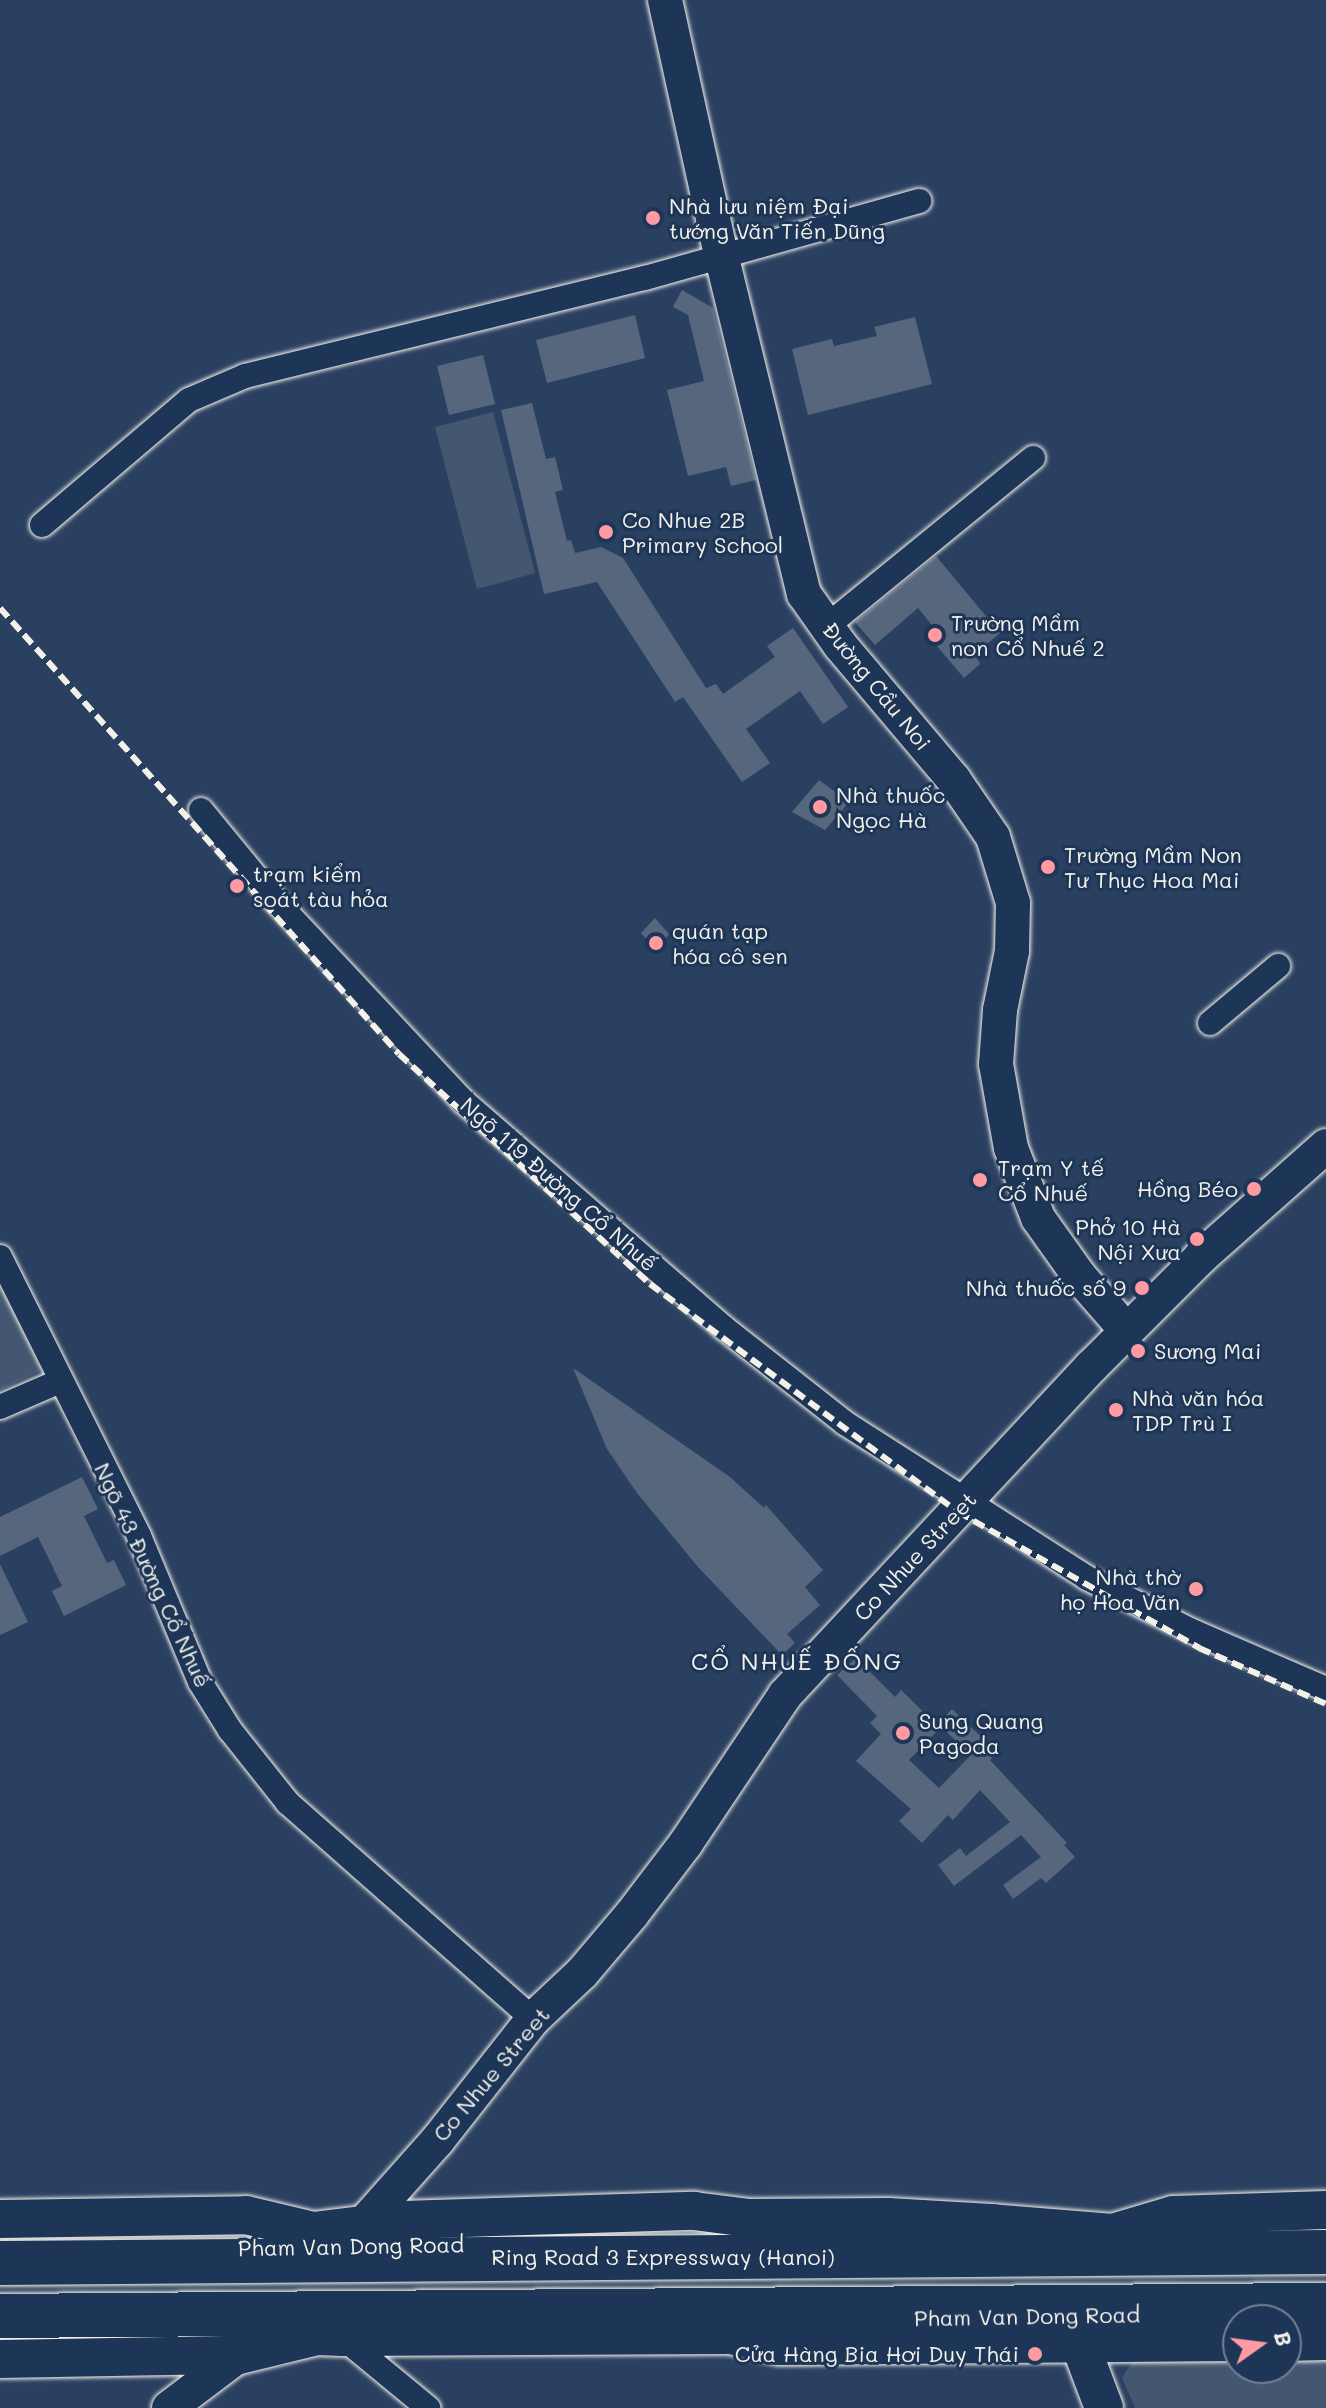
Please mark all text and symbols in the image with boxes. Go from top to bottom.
place label: Nhà lưu niệm Đại tướng Văn Tiến Dũng [669,192,885,244]
marker: Nhà lưu niệm Đại tướng Văn Tiến Dũng [644,209,662,227]
place label: Co Nhue 2B Primary School [622,506,783,558]
marker: Co Nhue 2B Primary School [597,523,615,541]
place label: Trường Mầm non Cổ Nhuế 2 [951,609,1105,660]
street label: Đường Cầu Noi [817,617,937,755]
marker: Trường Mầm non Cổ Nhuế 2 [926,626,944,644]
place label: Nhà thuốc Ngọc Hà [836,781,945,832]
marker: Nhà thuốc Ngọc Hà [811,798,829,816]
place label: Trường Mầm Non Tư Thục Hoa Mai [1064,841,1242,892]
marker: Trường Mầm Non Tư Thục Hoa Mai [1039,858,1057,876]
place label: trạm kiểm soát tàu hỏa [253,860,389,912]
marker: trạm kiểm soát tàu hỏa [228,877,246,895]
place label: quán tạp hóa cô sen [672,917,788,968]
marker: quán tạp hóa cô sen [647,934,665,952]
street label: Ngõ 119 Đường Cổ Nhuế [455,1091,663,1277]
place label: Trạm Y tế Cổ Nhuế [998,1154,1104,1206]
marker: Trạm Y tế Cổ Nhuế [969,1169,991,1191]
place label: Hồng Béo [1137,1176,1238,1202]
marker: Hồng Béo [1245,1180,1263,1198]
place label: Phở 10 Hà Nội Xưa [1075,1213,1181,1264]
marker: Phở 10 Hà Nội Xưa [1188,1230,1206,1248]
place label: Nhà thuốc số 9 [966,1275,1126,1301]
marker: Nhà thuốc số 9 [1133,1279,1151,1297]
place label: Sương Mai [1154,1338,1261,1364]
marker: Sương Mai [1129,1342,1147,1360]
place label: Nhà văn hóa TDP Trù I [1132,1384,1264,1436]
marker: Nhà văn hóa TDP Trù I [1107,1401,1125,1419]
street label: Ngõ 43 Đường Cổ Nhuế [89,1458,217,1692]
street label: Co Nhue Street [848,1486,982,1626]
place label: Nhà thờ họ Hoa Văn [1060,1563,1180,1614]
marker: Nhà thờ họ Hoa Văn [1187,1580,1205,1598]
district label: CỔ NHUẾ ĐỐNG [691,1647,903,1675]
place label: Sung Quang Pagoda [919,1707,1043,1758]
marker: Sung Quang Pagoda [894,1724,912,1742]
street label: Co Nhue Street [427,2001,555,2147]
street label: Pham Van Dong Road [238,2231,464,2261]
street label: Ring Road 3 Expressway (Hanoi) [491,2244,835,2270]
street label: Pham Van Dong Road [914,2301,1140,2331]
north arrow [1222,2304,1302,2384]
text: B [1268,2328,1300,2349]
place label: Cửa Hàng Bia Hơi Duy Thái [735,2341,1019,2367]
marker: Cửa Hàng Bia Hơi Duy Thái [1026,2345,1044,2363]

